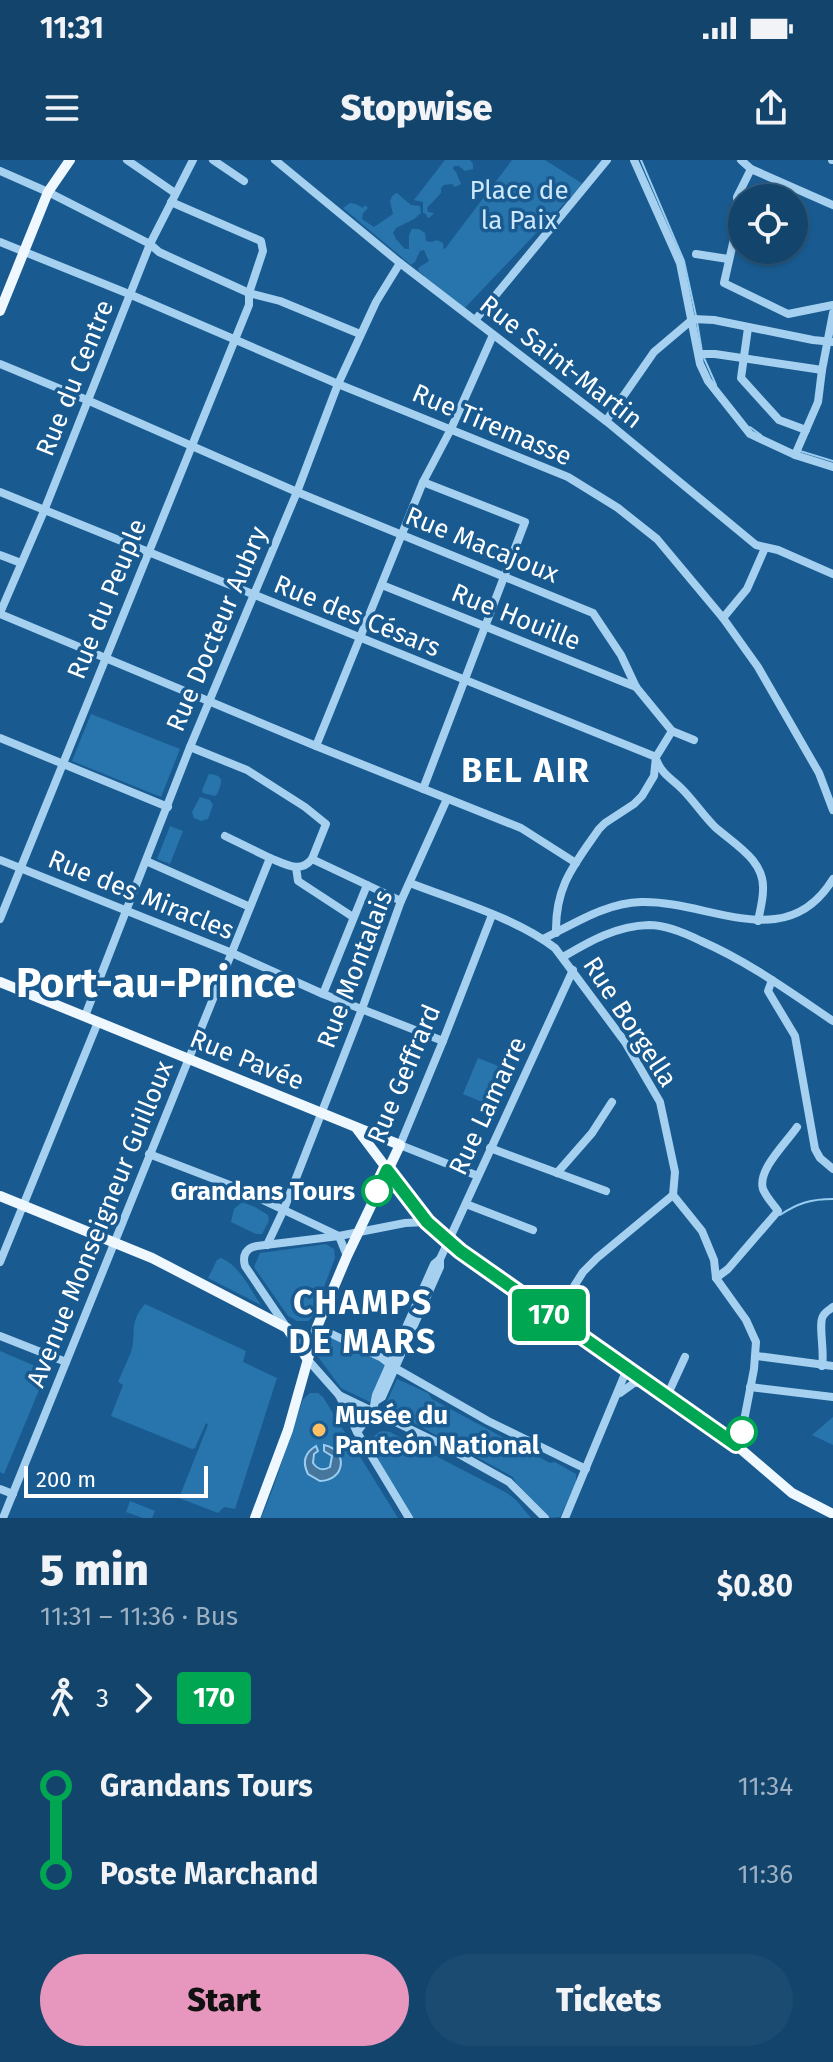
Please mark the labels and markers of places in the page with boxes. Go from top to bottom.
place label: Grandans Tours [171,1176,355,1207]
marker: Grandans Tours [362,1176,392,1206]
place label: Musée du Panteón National [335,1400,540,1461]
unlabelled marker [727,1417,757,1447]
marker: Musée du Panteón National [310,1421,328,1439]

